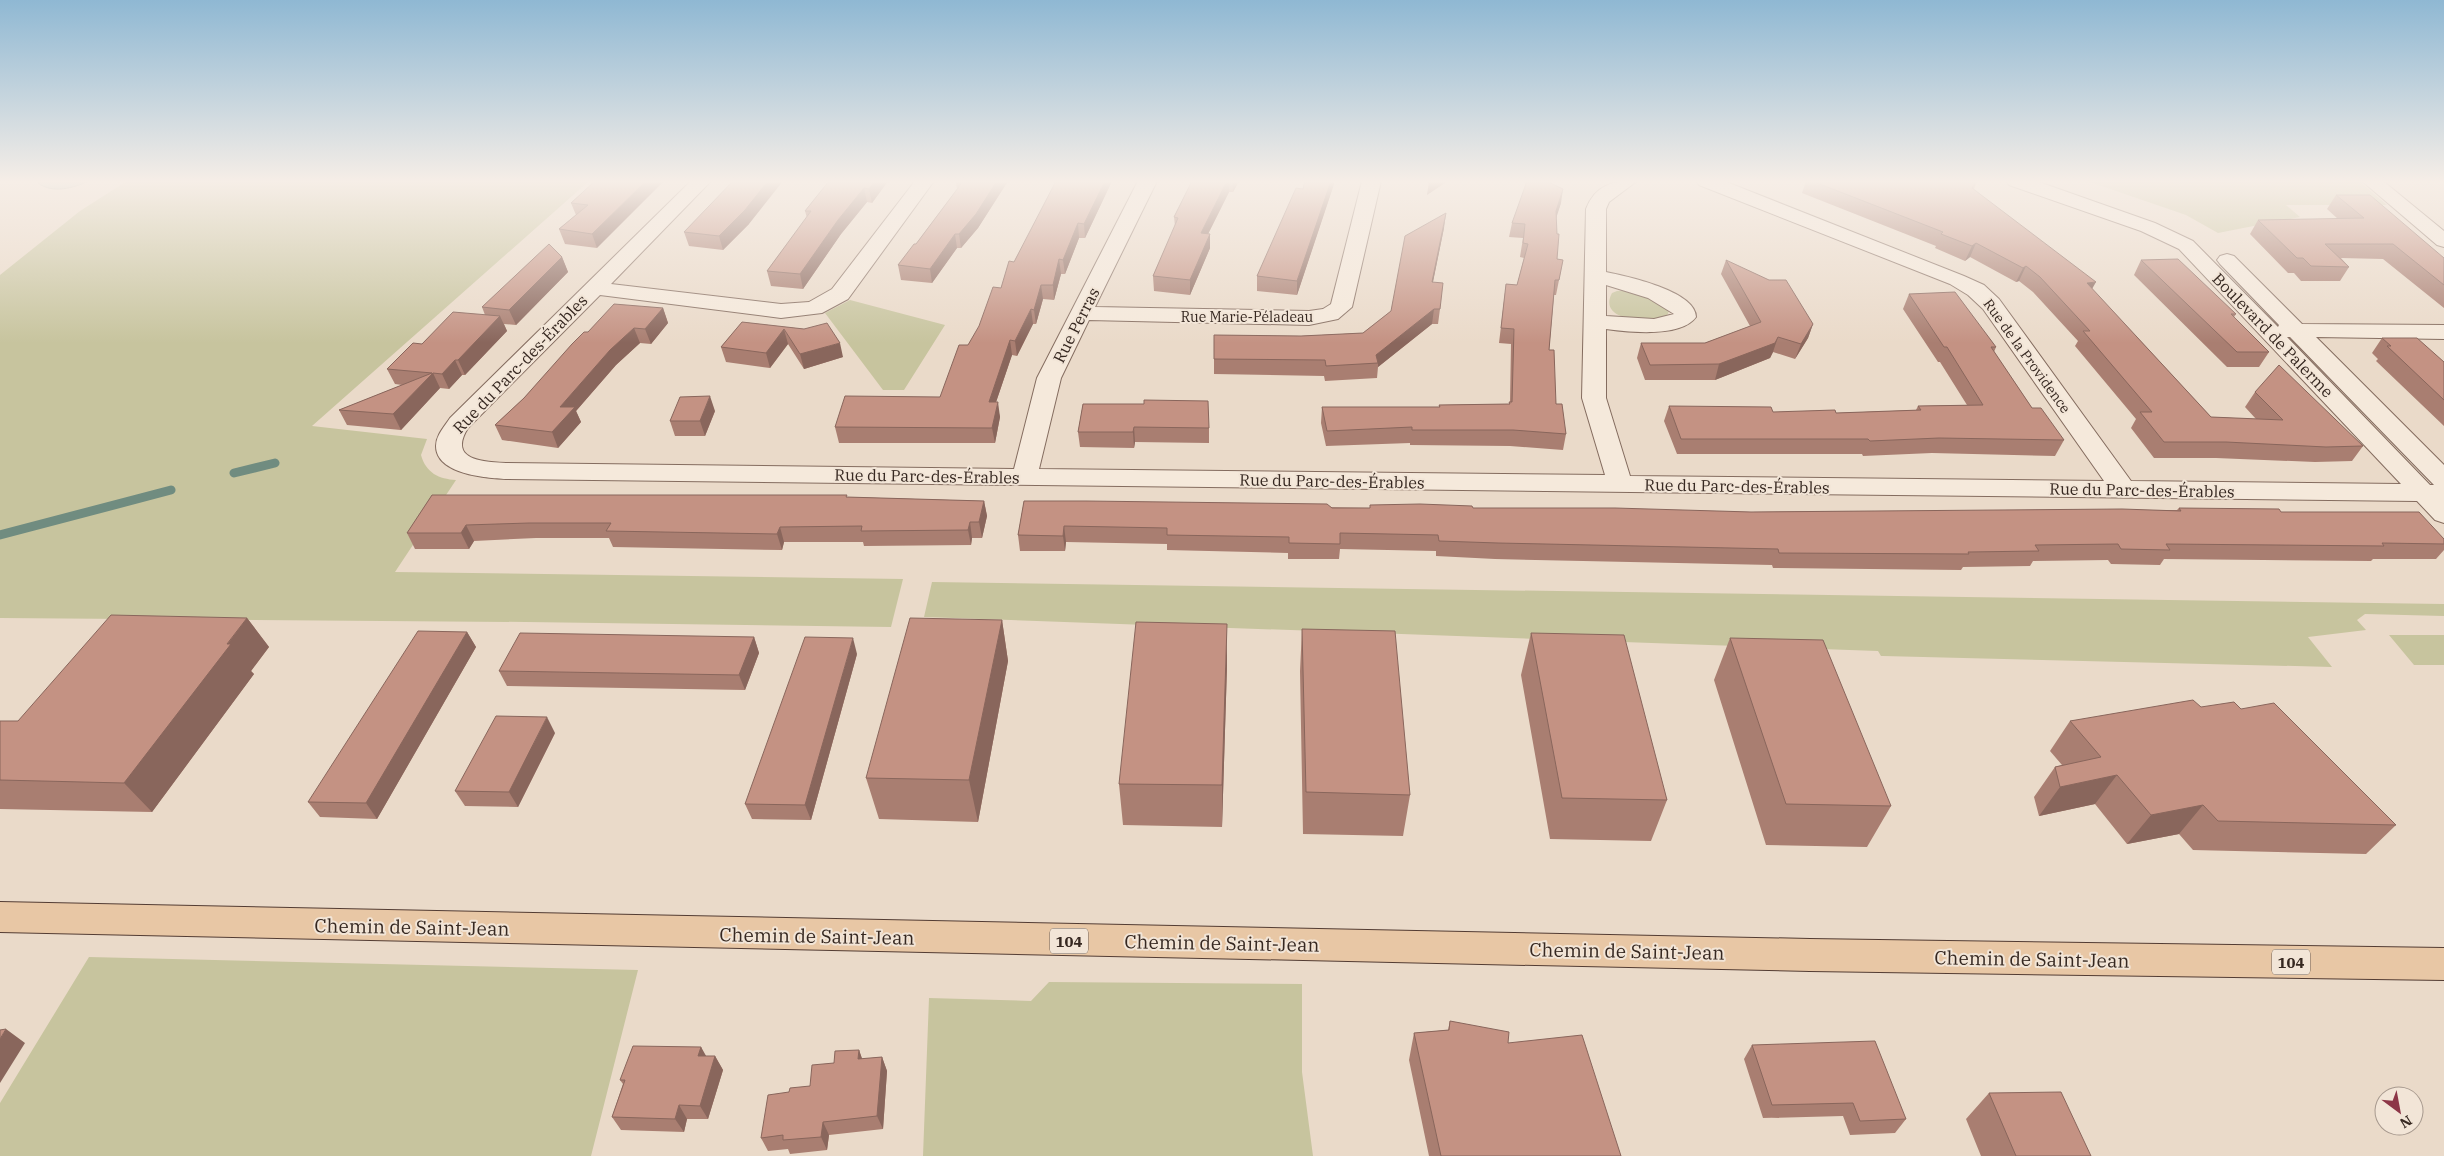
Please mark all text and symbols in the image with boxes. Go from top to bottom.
street label: Boulevard de Palerme [2208,269,2338,401]
street label: Rue Perras [1049,284,1103,366]
street label: Rue du Parc-des-Érables [448,290,592,438]
street label: Rue de la Providence [1979,295,2075,417]
street label: Rue Marie-Péladeau [1181,308,1314,326]
street label: Rue du Parc-des-Érables [834,463,1020,488]
street label: Rue du Parc-des-Érables [1239,468,1425,493]
street label: Rue du Parc-des-Érables [1644,473,1830,498]
street label: Rue du Parc-des-Érables [2049,477,2235,502]
street label: Chemin de Saint-Jean [314,913,510,941]
street label: Chemin de Saint-Jean [719,922,915,950]
road number: 104 [1050,928,1088,954]
street label: Chemin de Saint-Jean [1124,929,1320,957]
street label: Chemin de Saint-Jean [1529,937,1725,965]
street label: Chemin de Saint-Jean [1934,945,2130,973]
road number: 104 [2272,950,2310,974]
north arrow [2374,1086,2424,1136]
text: N [2396,1111,2415,1133]

